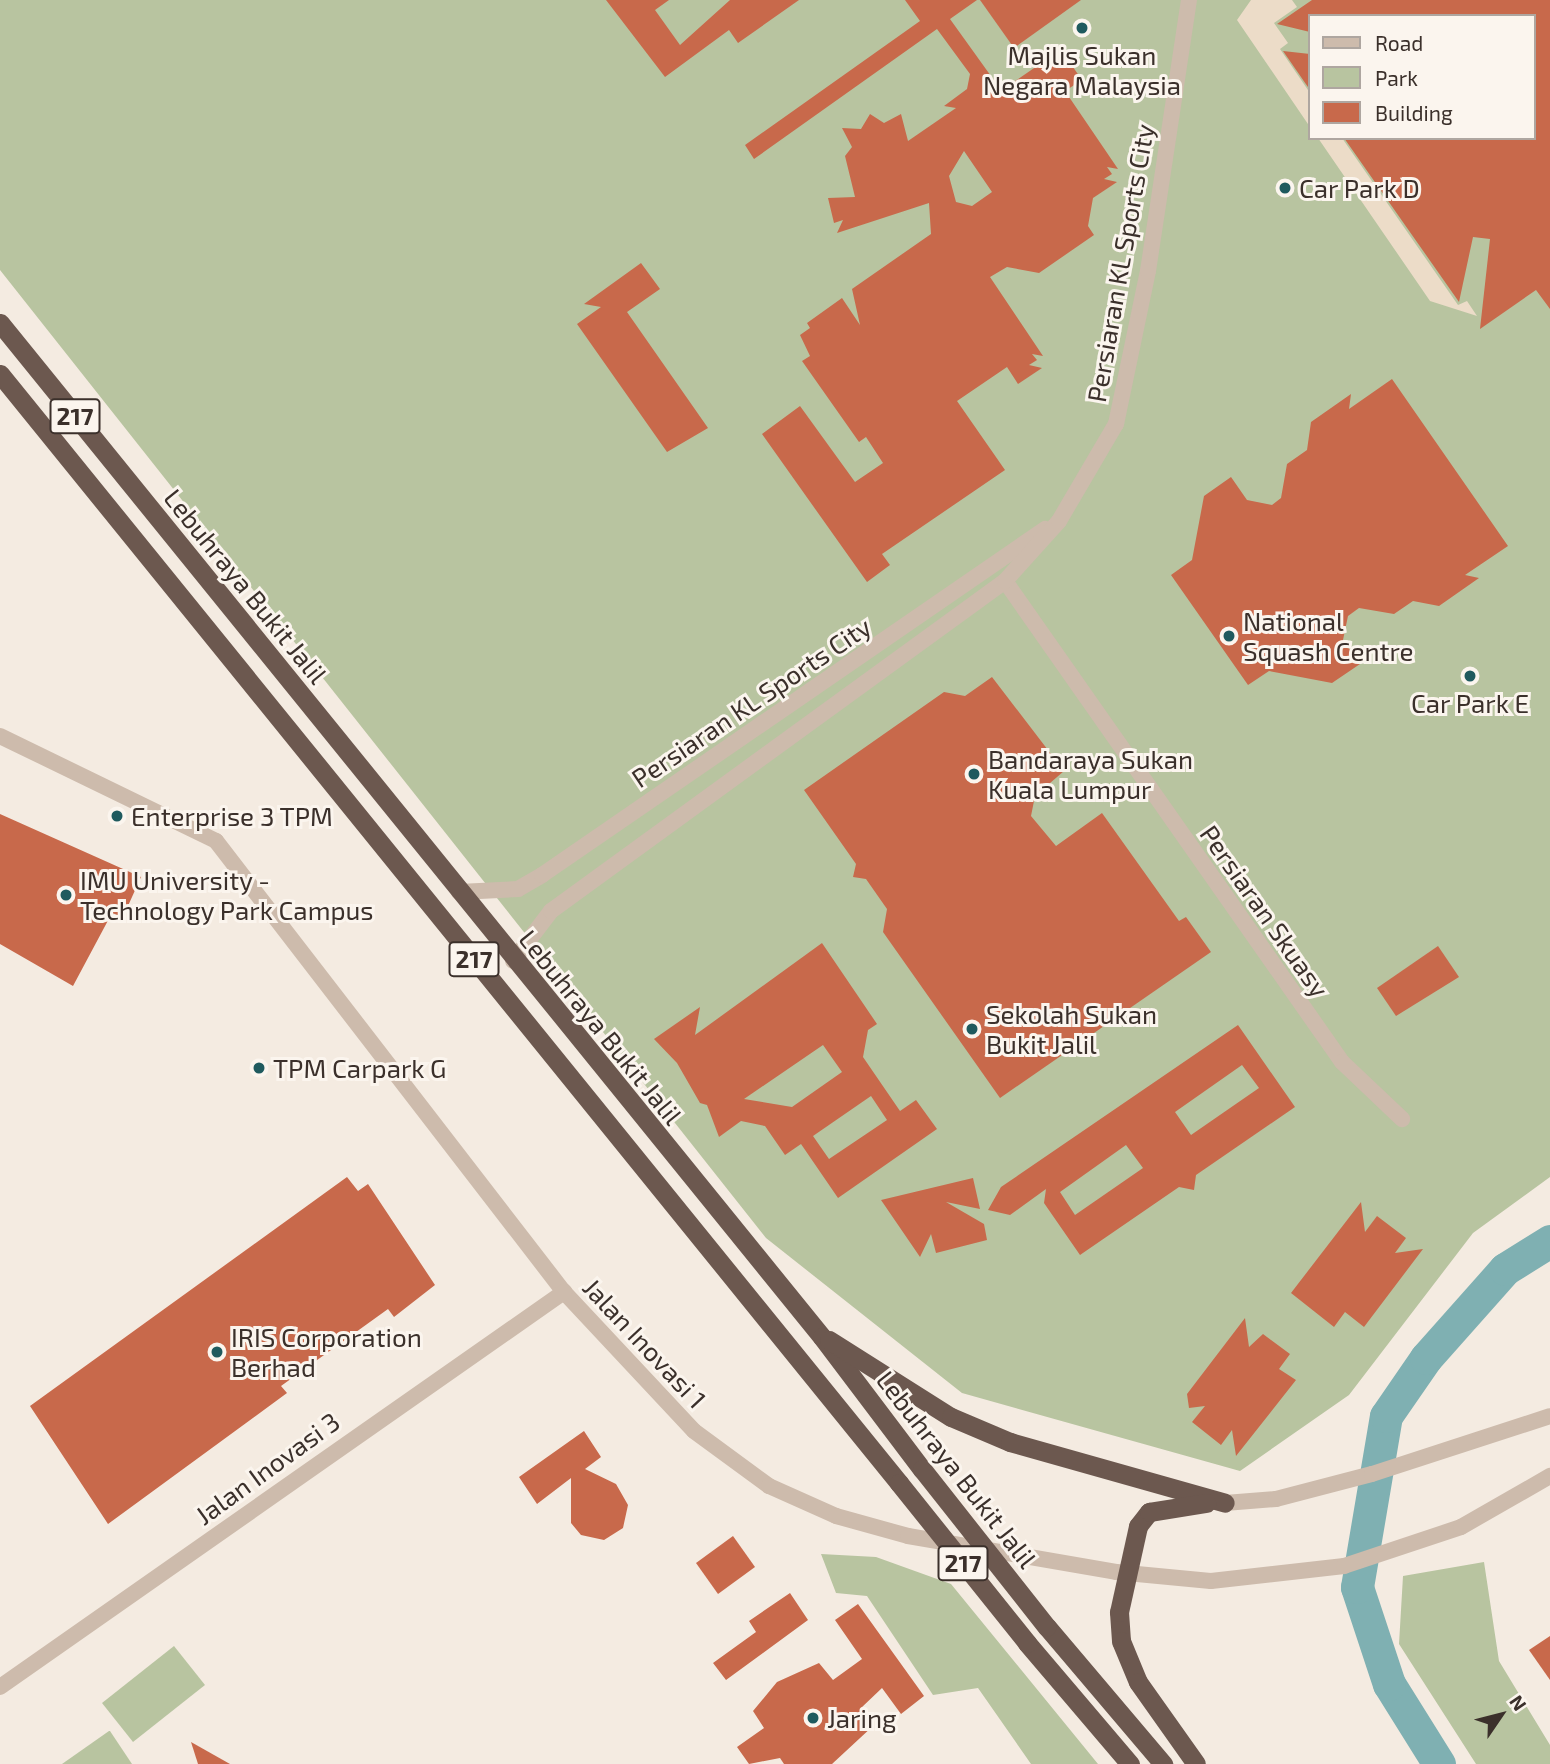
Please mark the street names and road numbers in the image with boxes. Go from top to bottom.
street label: Persiaran KL Sports City [1080,121,1160,405]
road number: 217 [49,396,101,436]
street label: Lebuhraya Bukit Jalil [158,482,334,690]
street label: Persiaran KL Sports City [625,610,877,794]
street label: Persiaran Skuasy [1194,819,1336,1003]
street label: Lebuhraya Bukit Jalil [513,923,689,1131]
road number: 217 [448,939,500,979]
street label: Jalan Inovasi 1 [577,1272,713,1414]
street label: Lebuhraya Bukit Jalil [870,1364,1044,1574]
street label: Jalan Inovasi 3 [189,1405,345,1531]
road number: 217 [937,1542,989,1583]

